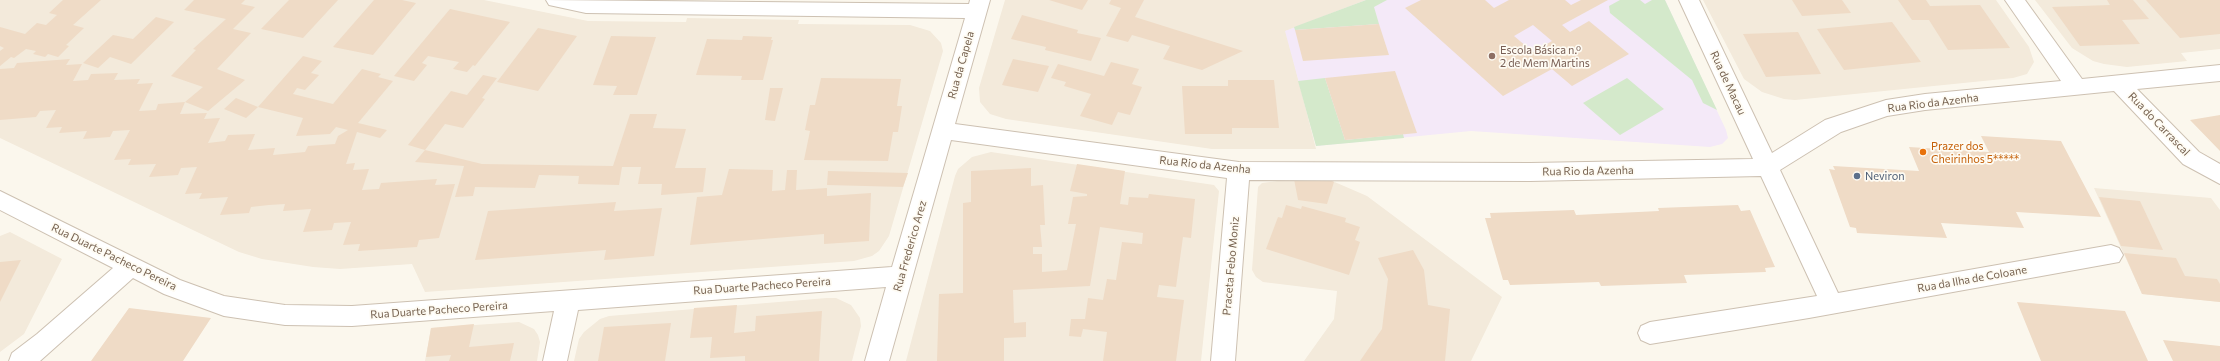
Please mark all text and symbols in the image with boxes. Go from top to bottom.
street label: Rua da Capela [945,30,977,100]
place label: Escola Básica n.º 2 de Mem Martins [1500,43,1590,69]
street label: Rua de Macau [1707,49,1749,117]
marker: Escola Básica n.º 2 de Mem Martins [1487,51,1497,61]
street label: Rua do Carrascal [2125,90,2193,158]
street label: Rua Rio da Azenha [1887,91,1979,115]
place label: Prazer dos Cheirinhos 5***** [1931,139,2019,165]
marker: Prazer dos Cheirinhos 5***** [1918,147,1928,157]
street label: Rua Rio da Azenha [1159,154,1251,176]
street label: Rua Rio da Azenha [1542,164,1634,178]
place label: Neviron [1865,169,1905,183]
marker: Neviron [1852,171,1862,181]
street label: Rua Frederico Arez [891,199,929,293]
street label: Praceta Febo Moniz [1220,216,1242,316]
street label: Rua Duarte Pacheco Pereira [49,221,179,293]
street label: Rua da Ilha de Coloane [1916,263,2028,295]
street label: Rua Duarte Pacheco Pereira [693,275,831,297]
street label: Rua Duarte Pacheco Pereira [370,299,508,321]

